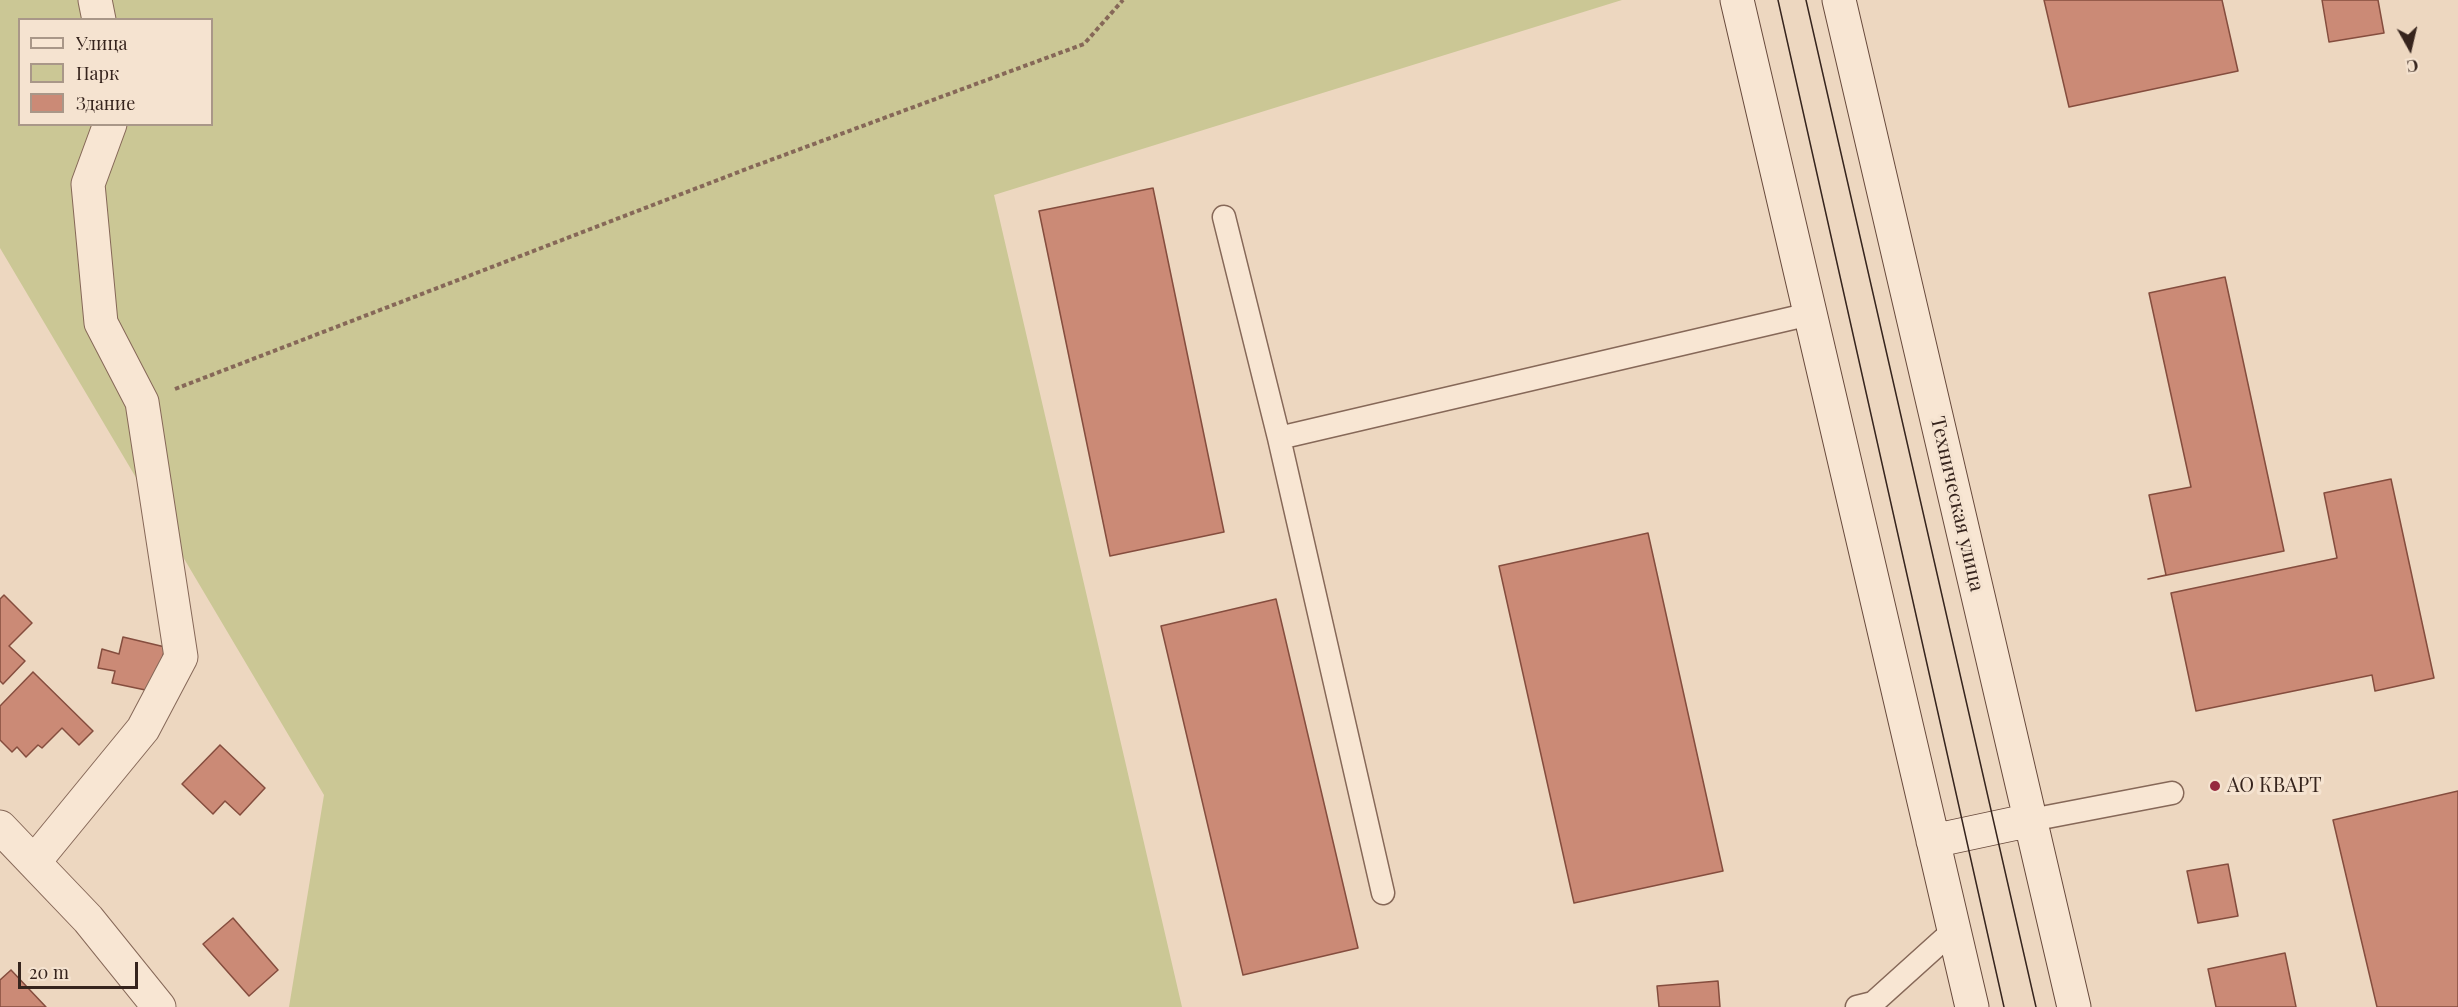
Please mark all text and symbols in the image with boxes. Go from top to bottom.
legend [18,18,213,126]
north arrow [2380,18,2440,78]
text: Улица [76,31,127,55]
text: С [2406,55,2420,78]
text: Парк [76,61,119,85]
text: Здание [76,91,135,115]
street label: Техническая улица [1925,414,1989,594]
place label: АО КВАРТ [2227,774,2322,798]
marker: АО КВАРТ [2208,779,2222,793]
scale bar [21,950,141,988]
text: 20 m [29,960,69,984]

